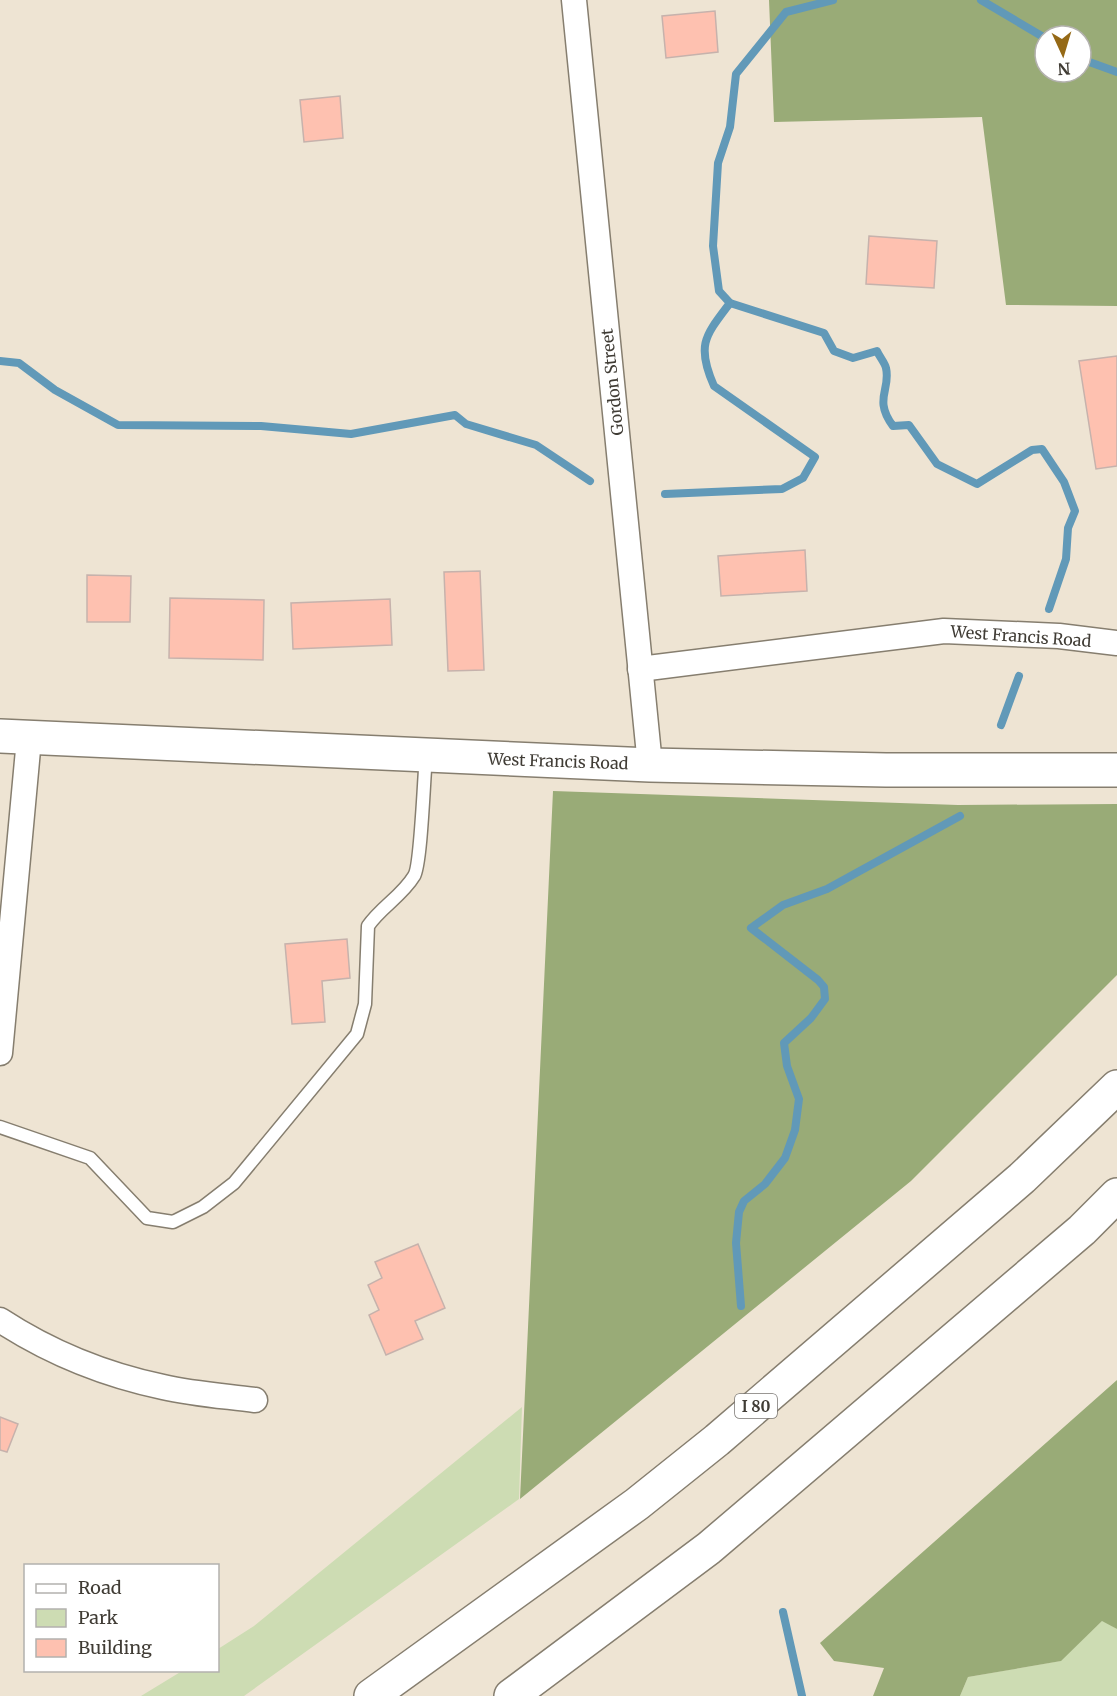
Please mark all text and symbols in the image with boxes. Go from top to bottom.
north arrow [1033,24,1093,84]
text: N [1057,59,1071,79]
street label: Gordon Street [596,327,628,436]
street label: West Francis Road [949,621,1092,651]
street label: West Francis Road [486,749,629,773]
road number: I 80 [735,1394,777,1418]
legend [24,1564,219,1672]
text: Road [78,1576,122,1599]
text: Park [78,1606,119,1629]
text: Building [78,1636,152,1659]

